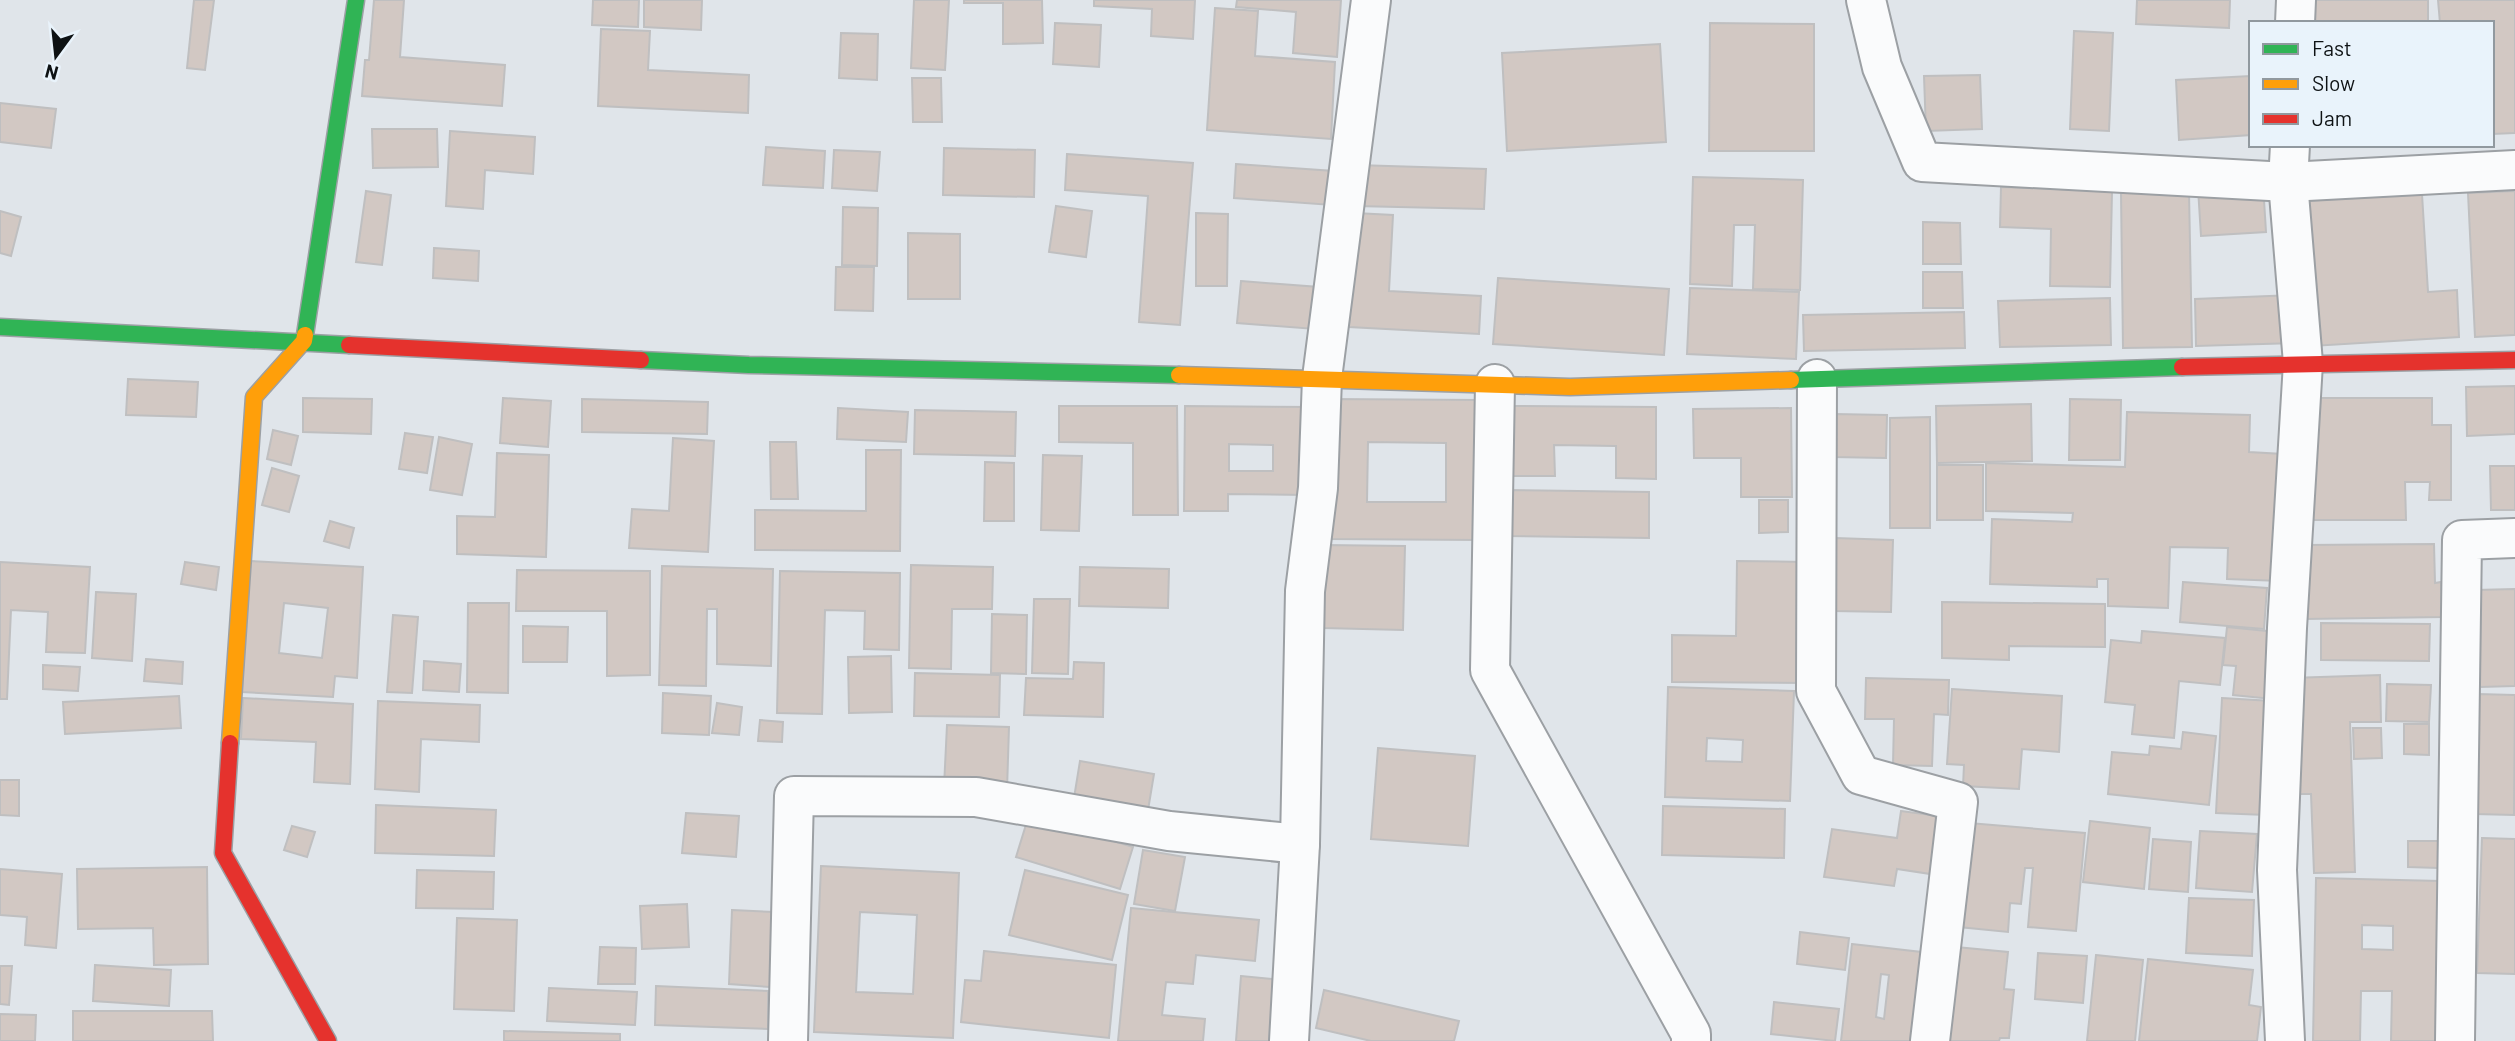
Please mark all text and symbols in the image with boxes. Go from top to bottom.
north arrow [21,21,91,91]
legend [2249,21,2494,147]
text: Fast [2312,35,2352,60]
text: N [42,60,61,86]
text: Slow [2312,70,2355,95]
text: Jam [2312,105,2352,130]

